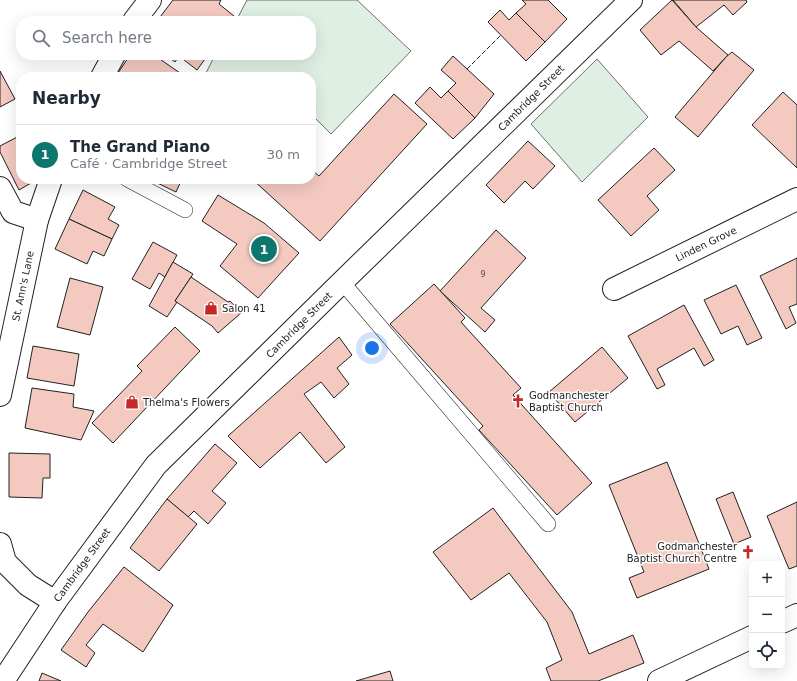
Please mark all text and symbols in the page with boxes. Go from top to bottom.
search box [16,16,316,60]
icon: search [30,27,52,49]
text: Search here [62,29,152,47]
street label: Cambridge Street [496,63,566,133]
text: Nearby [32,88,101,108]
text: The Grand Piano [70,138,210,156]
text: 1 [40,147,50,162]
text: 30 m [267,147,300,162]
text: Café · Cambridge Street [70,156,227,171]
street label: Linden Grove [674,224,738,264]
pin: 1 [251,234,277,264]
street label: St. Ann's Lane [10,250,36,322]
house number: 9 [480,270,486,279]
street label: Cambridge Street [264,290,334,360]
shop icon: Salon 41 [203,300,219,316]
place label: Salon 41 [222,303,266,314]
your location [362,338,382,358]
place label: Godmanchester Baptist Church [529,390,610,413]
church icon: Godmanchester Baptist Church [510,393,526,409]
shop icon: Thelma's Flowers [124,394,140,410]
place label: Thelma's Flowers [142,397,230,408]
street label: Cambridge Street [52,526,113,604]
place label: Godmanchester Baptist Church Centre [627,541,738,564]
church icon: Godmanchester Baptist Church Centre [740,544,756,560]
map controls [749,561,785,669]
button: + [749,561,785,597]
button: − [749,597,785,633]
button: locate [749,633,785,669]

